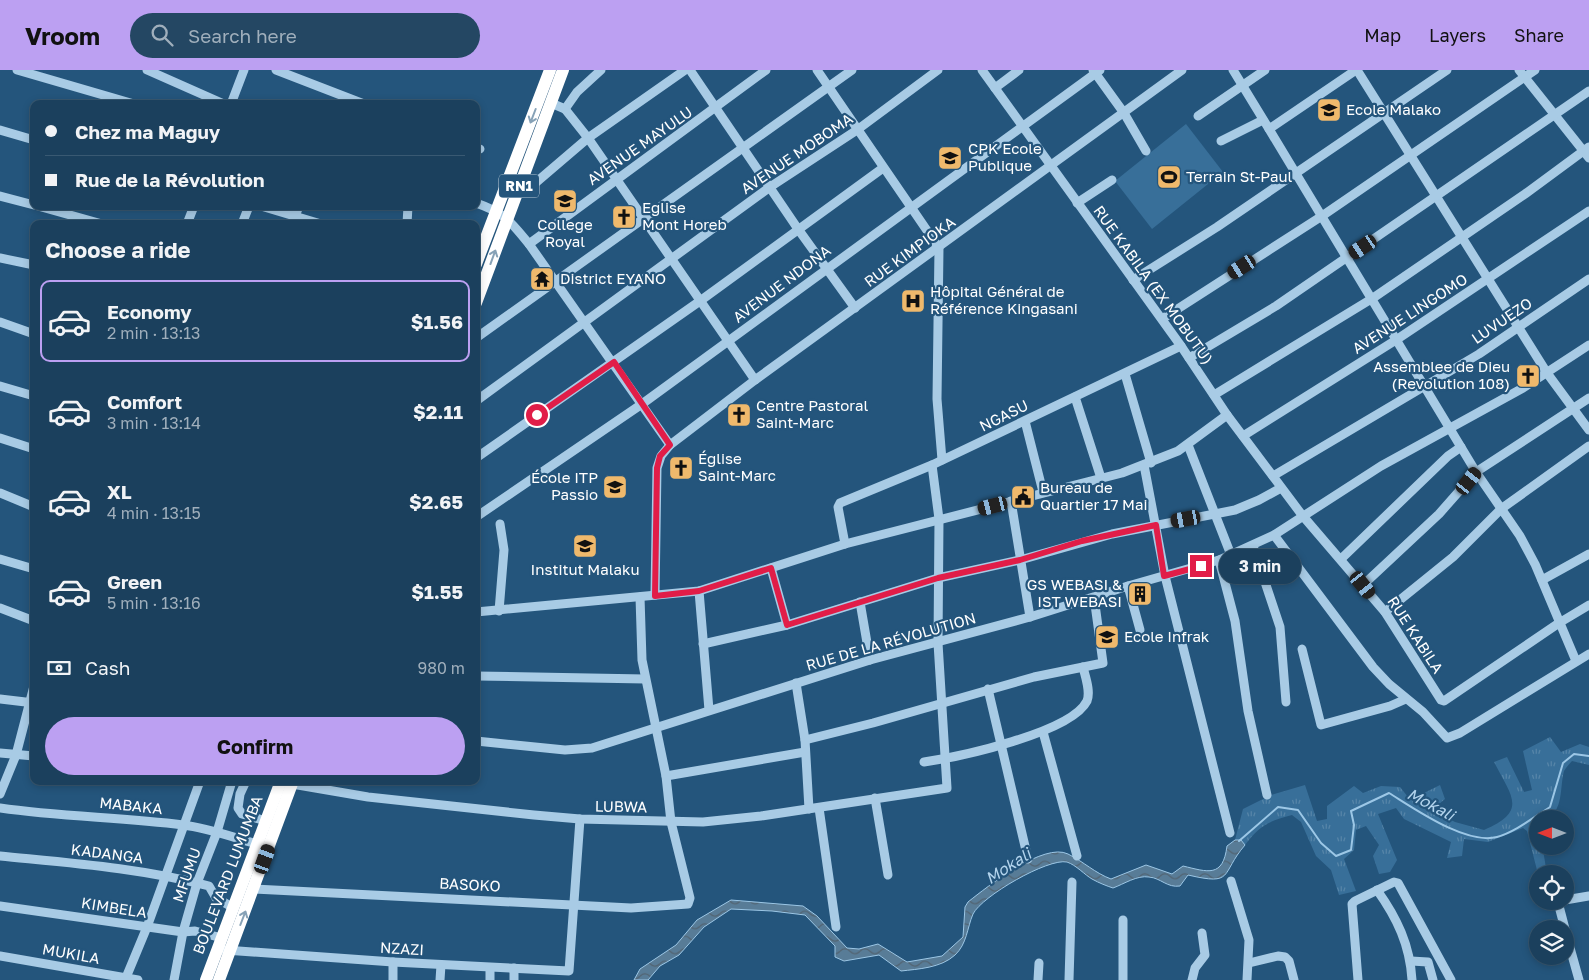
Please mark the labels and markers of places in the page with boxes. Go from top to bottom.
school or university icon: Ecole Malako [1316,97,1342,123]
place label: Ecole Malako [1346,100,1441,118]
place label: CPK Ecole Publique [968,139,1042,174]
school or university icon: CPK Ecole Publique [937,145,963,171]
sports icon: Terrain St-Paul [1156,164,1182,190]
place label: Terrain St-Paul [1186,167,1293,185]
school or university icon: College Royal [552,188,578,214]
place label: Eglise Mont Horeb [642,198,727,233]
church icon: Eglise Mont Horeb [611,204,637,230]
place label: College Royal [537,215,593,250]
temple icon: District EYANO [529,266,555,292]
place label: District EYANO [560,269,666,287]
place label: Hôpital Général de Référence Kingasani [930,282,1078,317]
hospital icon: Hôpital Général de Référence Kingasani [900,288,926,314]
place label: Assemblee de Dieu (Revolution 108) [1373,357,1510,392]
church icon: Assemblee de Dieu (Revolution 108) [1515,363,1541,389]
place label: Centre Pastoral Saint-Marc [756,396,868,431]
church icon: Centre Pastoral Saint-Marc [726,402,752,428]
place label: Église Saint-Marc [698,449,776,484]
church icon: Église Saint-Marc [668,455,694,481]
place label: École ITP Passio [531,468,598,503]
school or university icon: École ITP Passio [602,474,628,500]
place label: Bureau de Quartier 17 Mai [1040,478,1148,513]
public building icon: Bureau de Quartier 17 Mai [1010,484,1036,510]
school or university icon: Institut Malaku [572,533,598,559]
place label: Institut Malaku [531,560,639,578]
place label: GS WEBASI & IST WEBASI [1027,575,1122,610]
building icon: GS WEBASI & IST WEBASI [1127,581,1153,607]
school or university icon: Ecole Infrak [1094,624,1120,650]
place label: Ecole Infrak [1124,627,1210,645]

